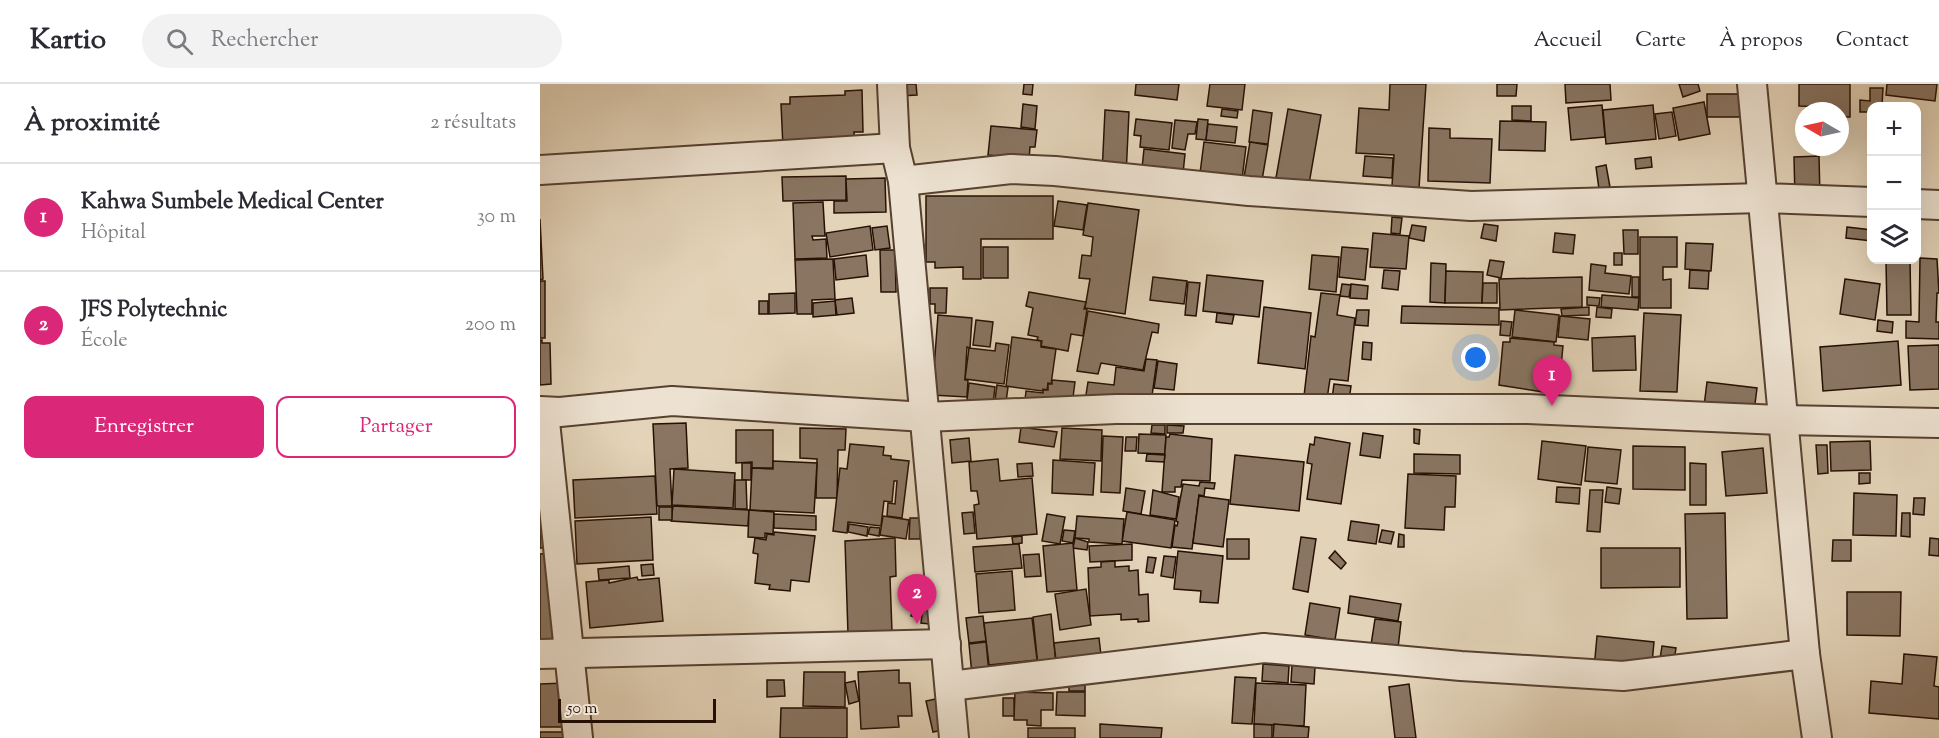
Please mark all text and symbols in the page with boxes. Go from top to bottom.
search box [142,14,562,68]
text: Kartio [30,21,106,61]
icon: search [163,25,196,58]
text: Rechercher [211,25,318,57]
text: Accueil [1534,26,1602,56]
text: Carte [1635,26,1686,56]
text: À propos [1719,26,1803,56]
text: Contact [1836,26,1909,56]
north arrow [1795,102,1849,156]
map controls [1867,102,1921,264]
button: + [1867,102,1921,156]
text: À proximité [24,105,160,142]
text: 2 résultats [430,109,516,138]
button: − [1867,156,1921,210]
text: Kahwa Sumbele Medical Center [81,187,384,219]
text: 1 [40,203,47,232]
text: 30 m [477,203,516,232]
button: layers [1867,210,1921,264]
text: Hôpital [81,219,146,248]
text: JFS Polytechnic [81,295,227,327]
text: 2 [39,311,48,340]
text: 200 m [465,311,516,340]
text: École [81,327,128,356]
your location [1461,343,1490,372]
pin: 1 [1532,356,1572,406]
button: Enregistrer [24,396,264,458]
button: Partager [276,396,516,458]
pin: 2 [898,574,937,624]
scale bar [558,696,716,724]
text: 50 m [567,698,598,721]

